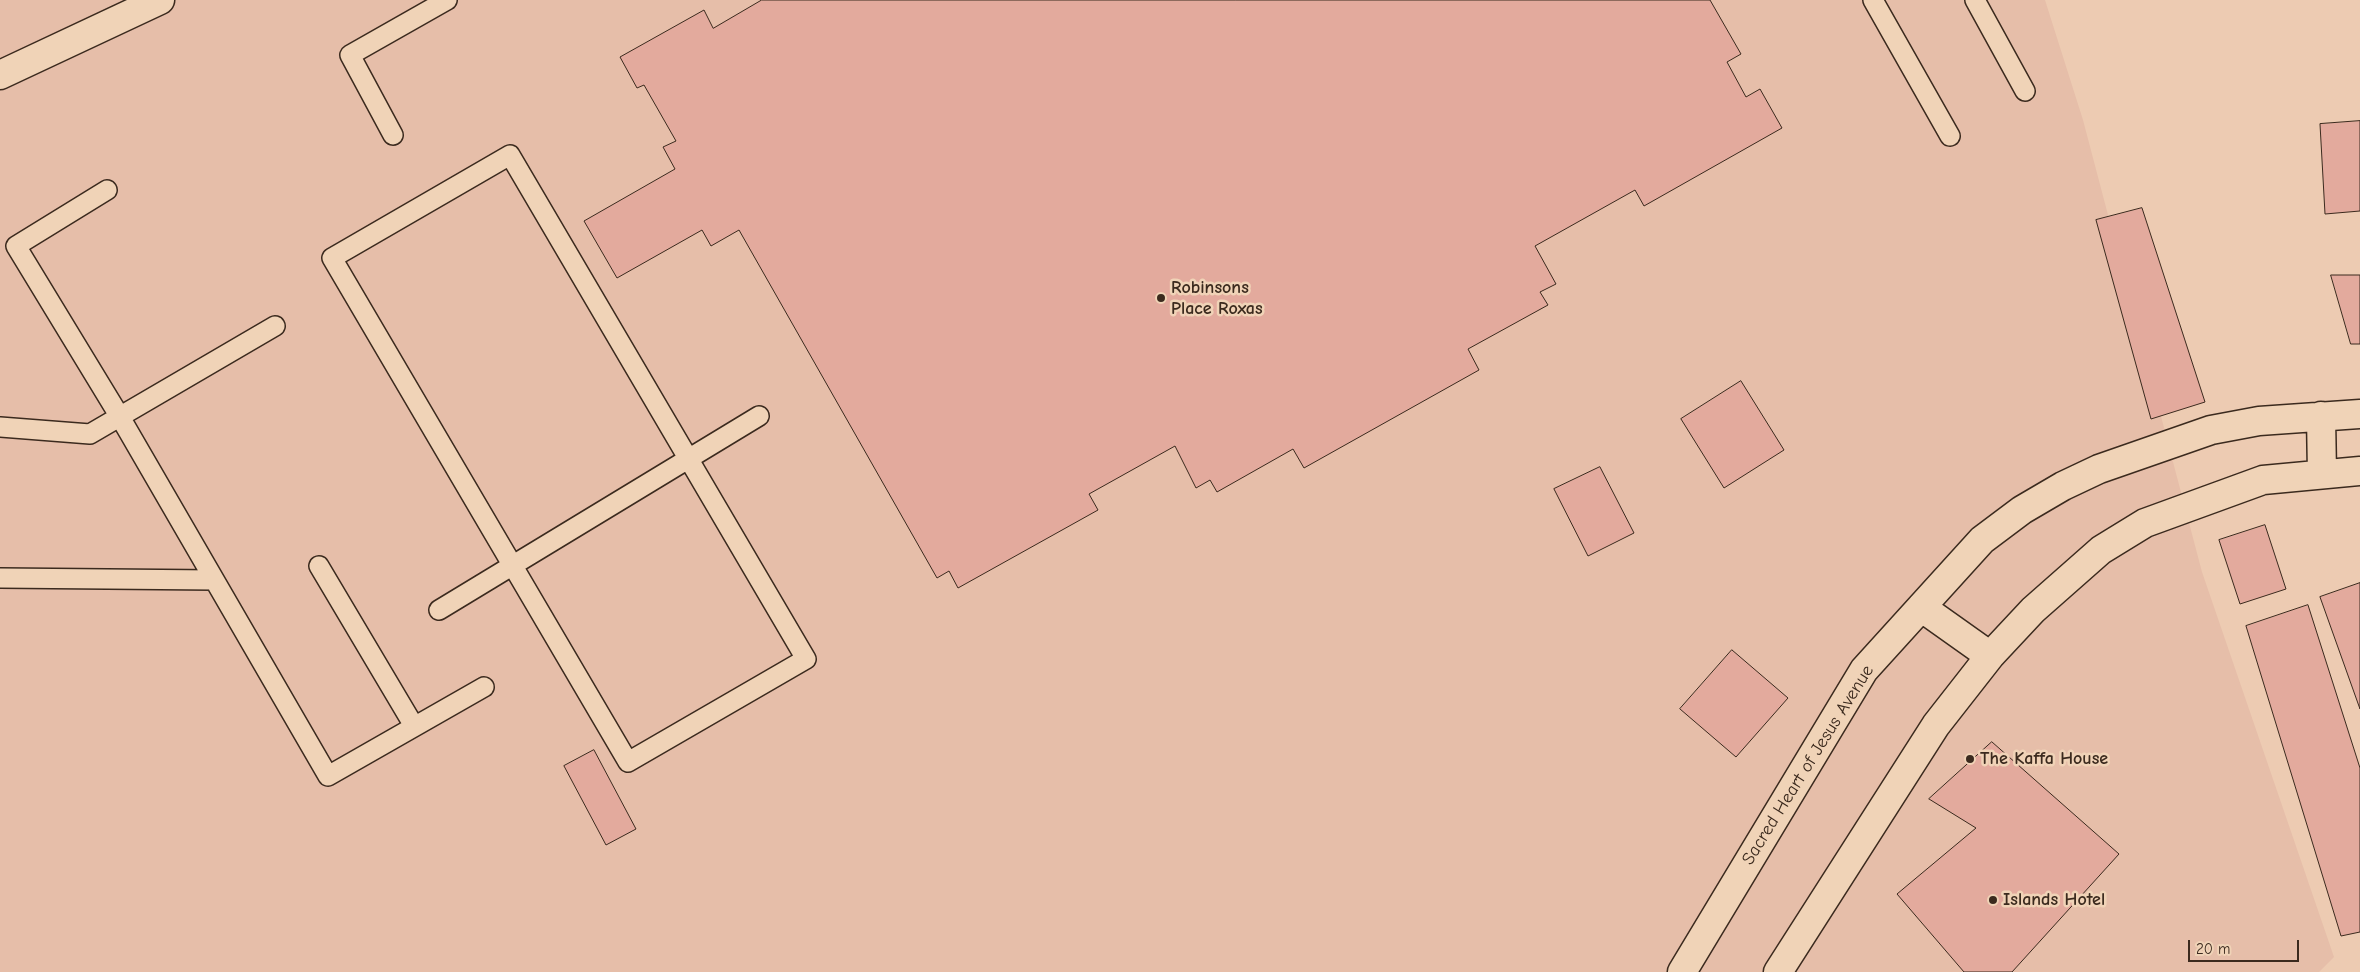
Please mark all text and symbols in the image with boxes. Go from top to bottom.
place label: Robinsons Place Roxas [1171,277,1263,320]
marker: Robinsons Place Roxas [1155,292,1167,304]
street label: Sacred Heart of Jesus Avenue [1737,661,1879,869]
place label: The Kaffa House [1980,748,2108,770]
marker: The Kaffa House [1964,753,1976,765]
place label: Islands Hotel [2003,889,2105,911]
marker: Islands Hotel [1987,894,1999,906]
scale bar [2190,930,2301,962]
text: 20 m [2196,940,2230,958]

